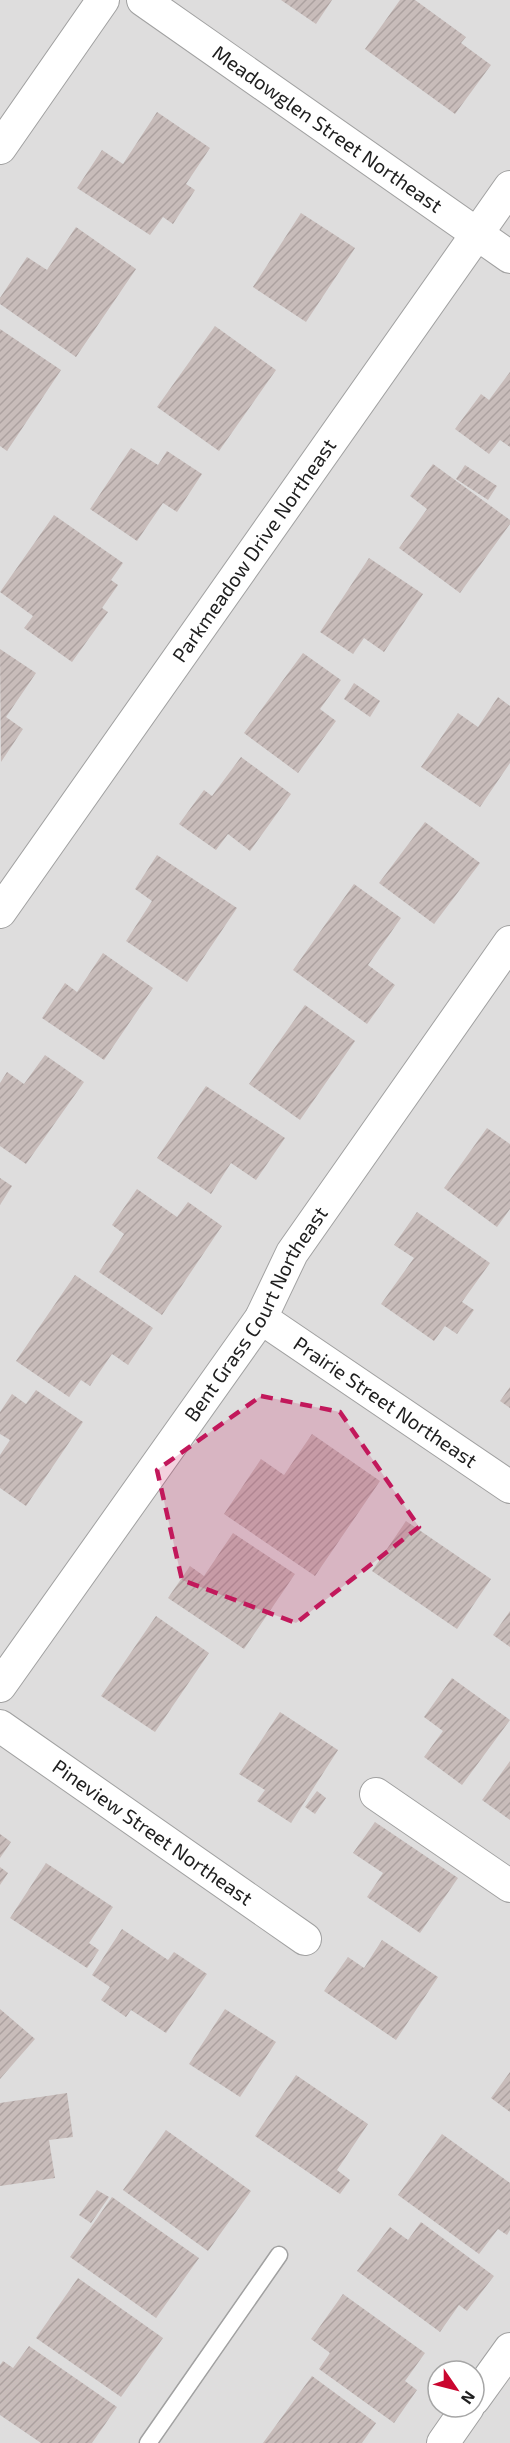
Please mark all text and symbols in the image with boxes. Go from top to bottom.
street label: Meadowglen Street Northeast [208,40,448,217]
street label: Parkmeadow Drive Northeast [167,433,341,666]
street label: Bent Grass Court Northeast [179,1201,332,1426]
street label: Prairie Street Northeast [289,1331,482,1472]
street label: Pineview Street Northeast [48,1754,258,1910]
north arrow [426,2359,486,2419]
text: N [458,2388,480,2408]

